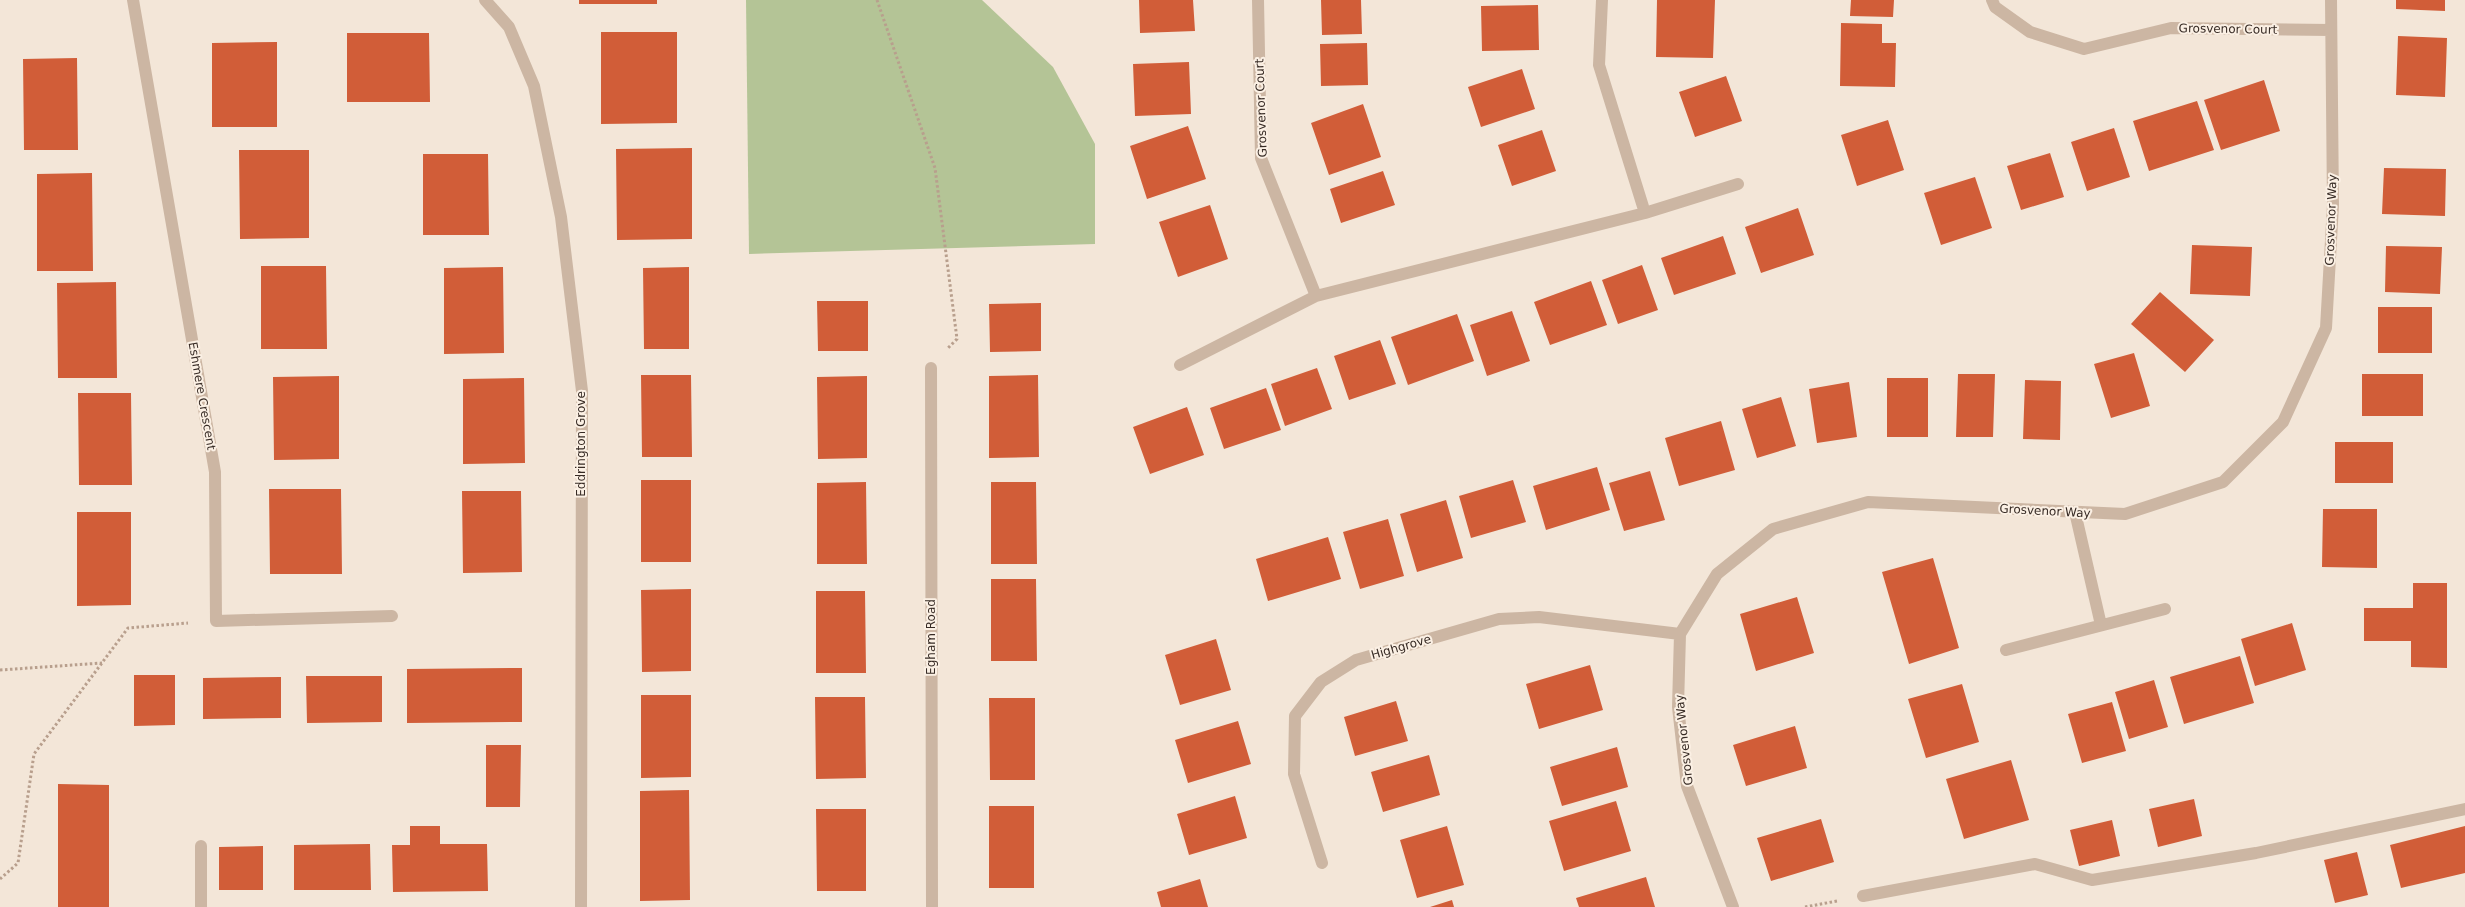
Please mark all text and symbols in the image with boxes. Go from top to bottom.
street label: Grosvenor Court [2179,21,2278,37]
street label: Grosvenor Court [1252,58,1270,158]
street label: Grosvenor Way [2322,174,2340,266]
street label: Eshmere Crescent [186,341,218,451]
street label: Eddrington Grove [574,391,588,497]
street label: Grosvenor Way [1999,502,2091,520]
street label: Egham Road [924,599,938,675]
street label: Highgrove [1369,632,1433,662]
street label: Grosvenor Way [1672,694,1696,786]

